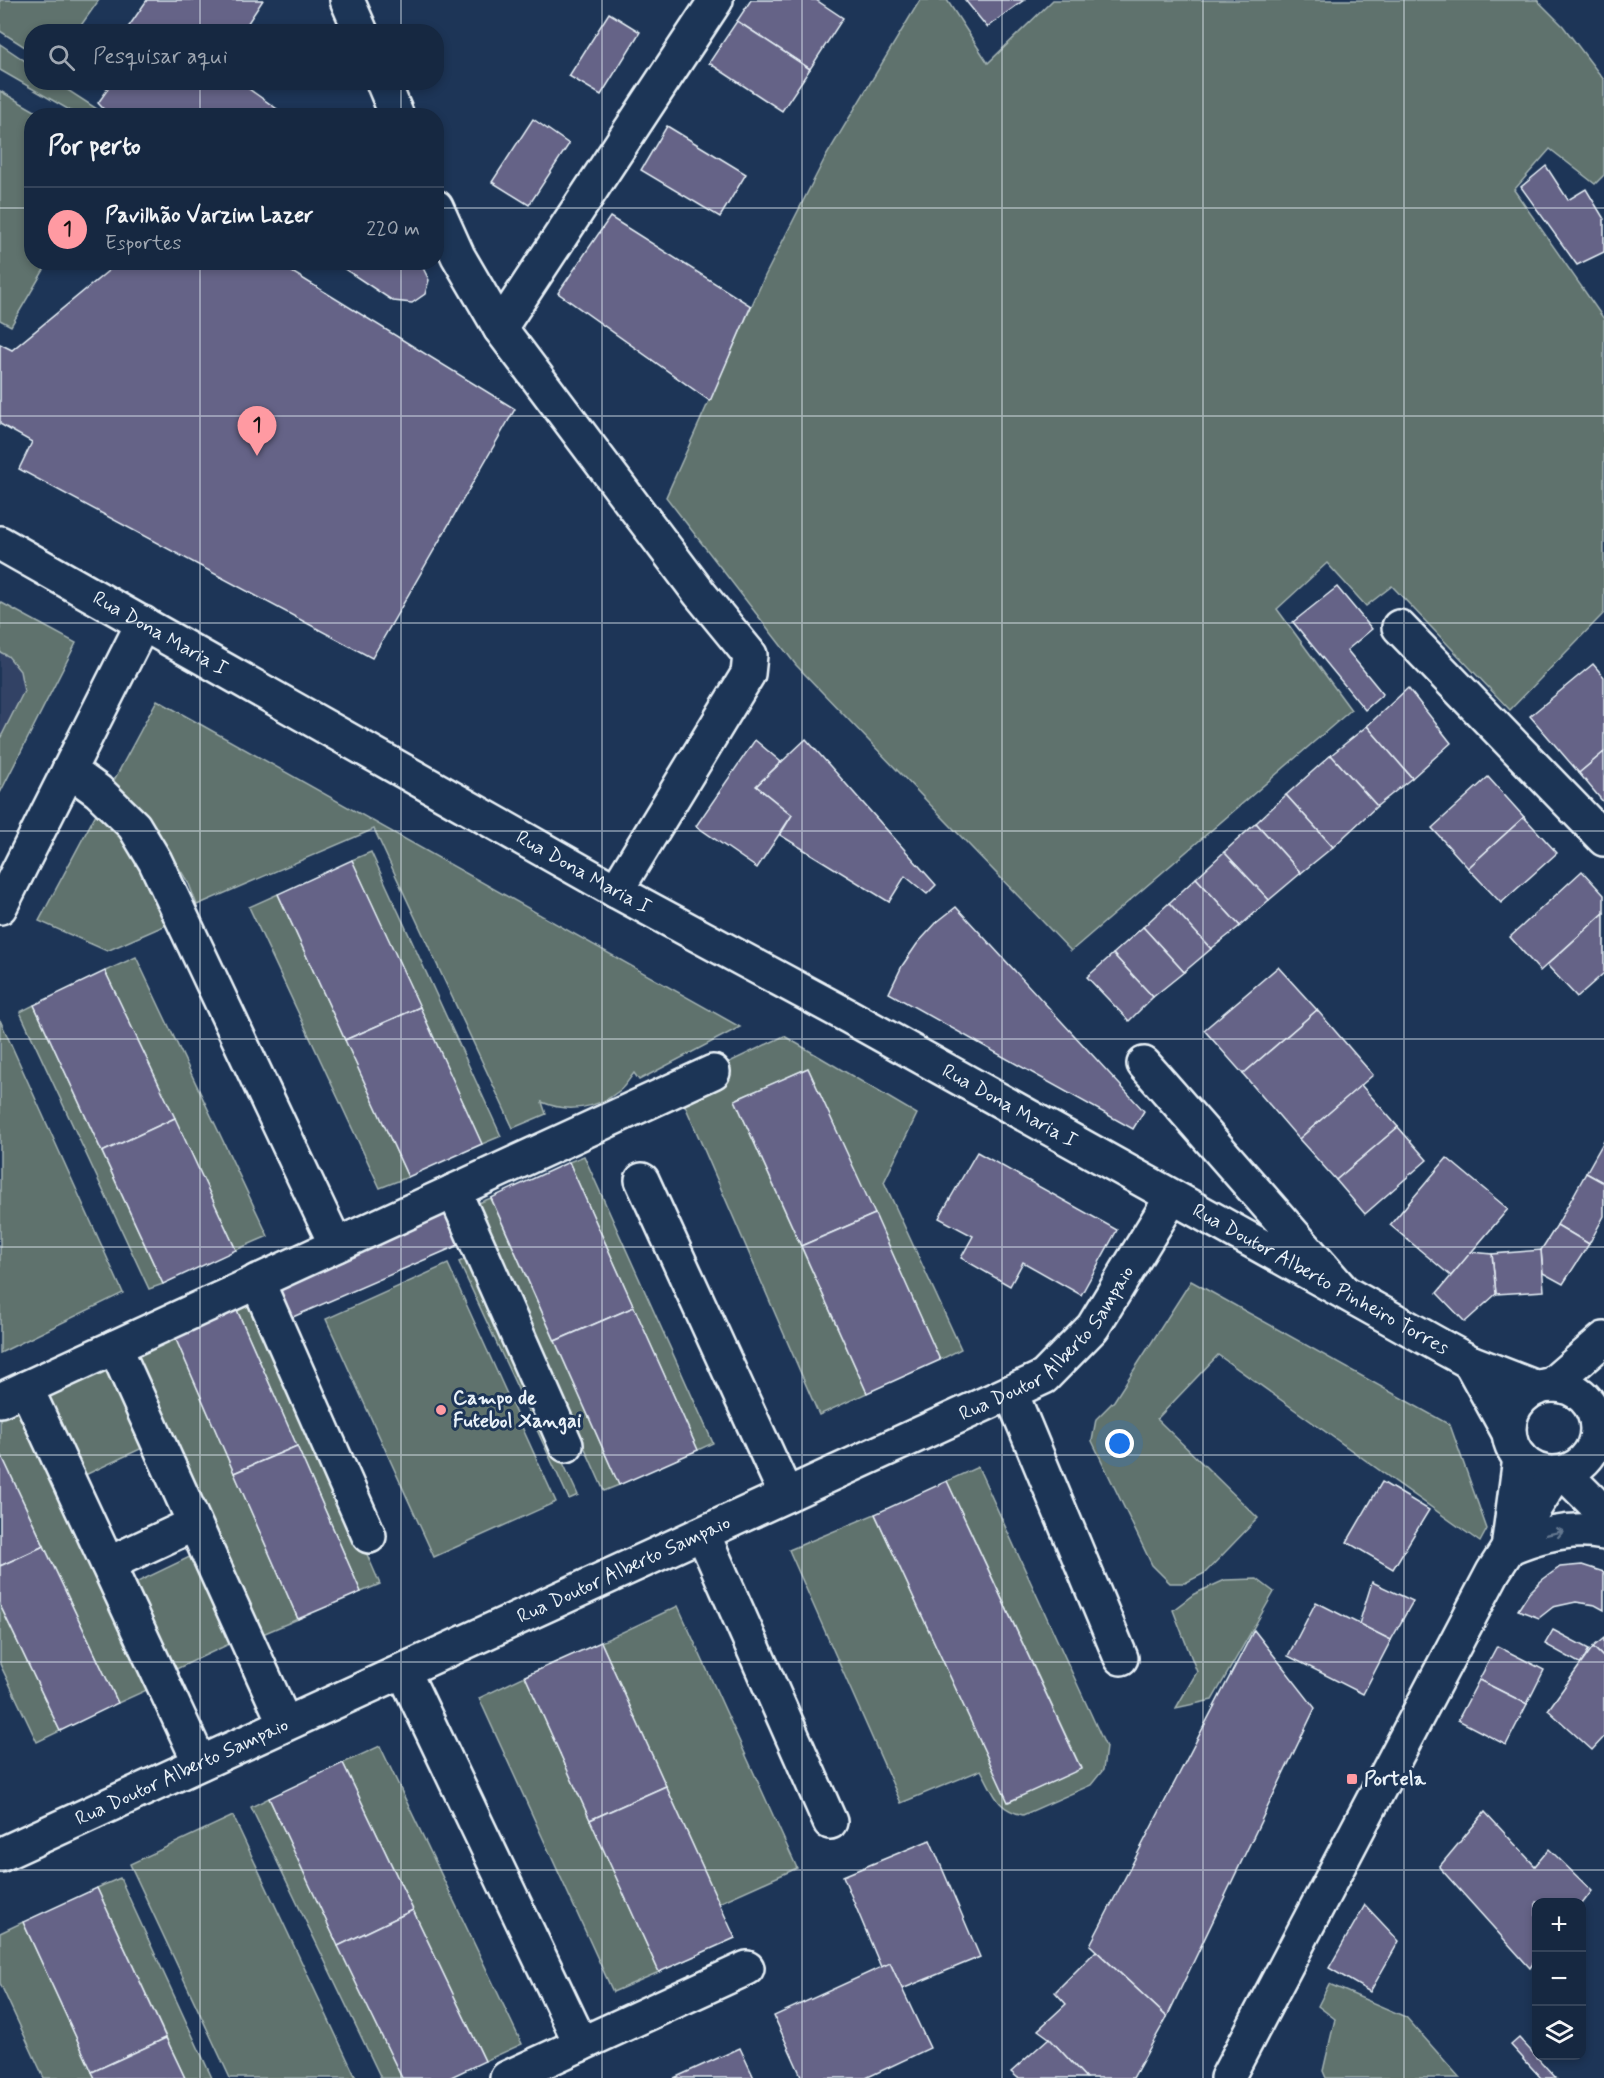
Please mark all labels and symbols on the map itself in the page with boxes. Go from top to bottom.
pin: 1 [238,406,276,456]
street label: Rua Dona Maria I [88,585,233,683]
street label: Rua Dona Maria I [511,824,656,921]
street label: Rua Dona Maria I [937,1057,1083,1155]
street label: Rua Doutor Alberto Pinheiro Torres [1188,1197,1454,1361]
street label: Rua Doutor Alberto Sampaio [955,1260,1141,1428]
place label: Campo de Futebol Xangai [453,1385,582,1435]
marker: Campo de Futebol Xangai [434,1403,448,1417]
your location [1105,1429,1134,1458]
street label: Rua Doutor Alberto Sampaio [513,1509,735,1630]
one-way arrow [1544,1527,1564,1538]
street label: Rua Doutor Alberto Sampaio [71,1711,293,1832]
place label: Portela [1364,1766,1427,1793]
marker: Portela [1345,1772,1359,1786]

